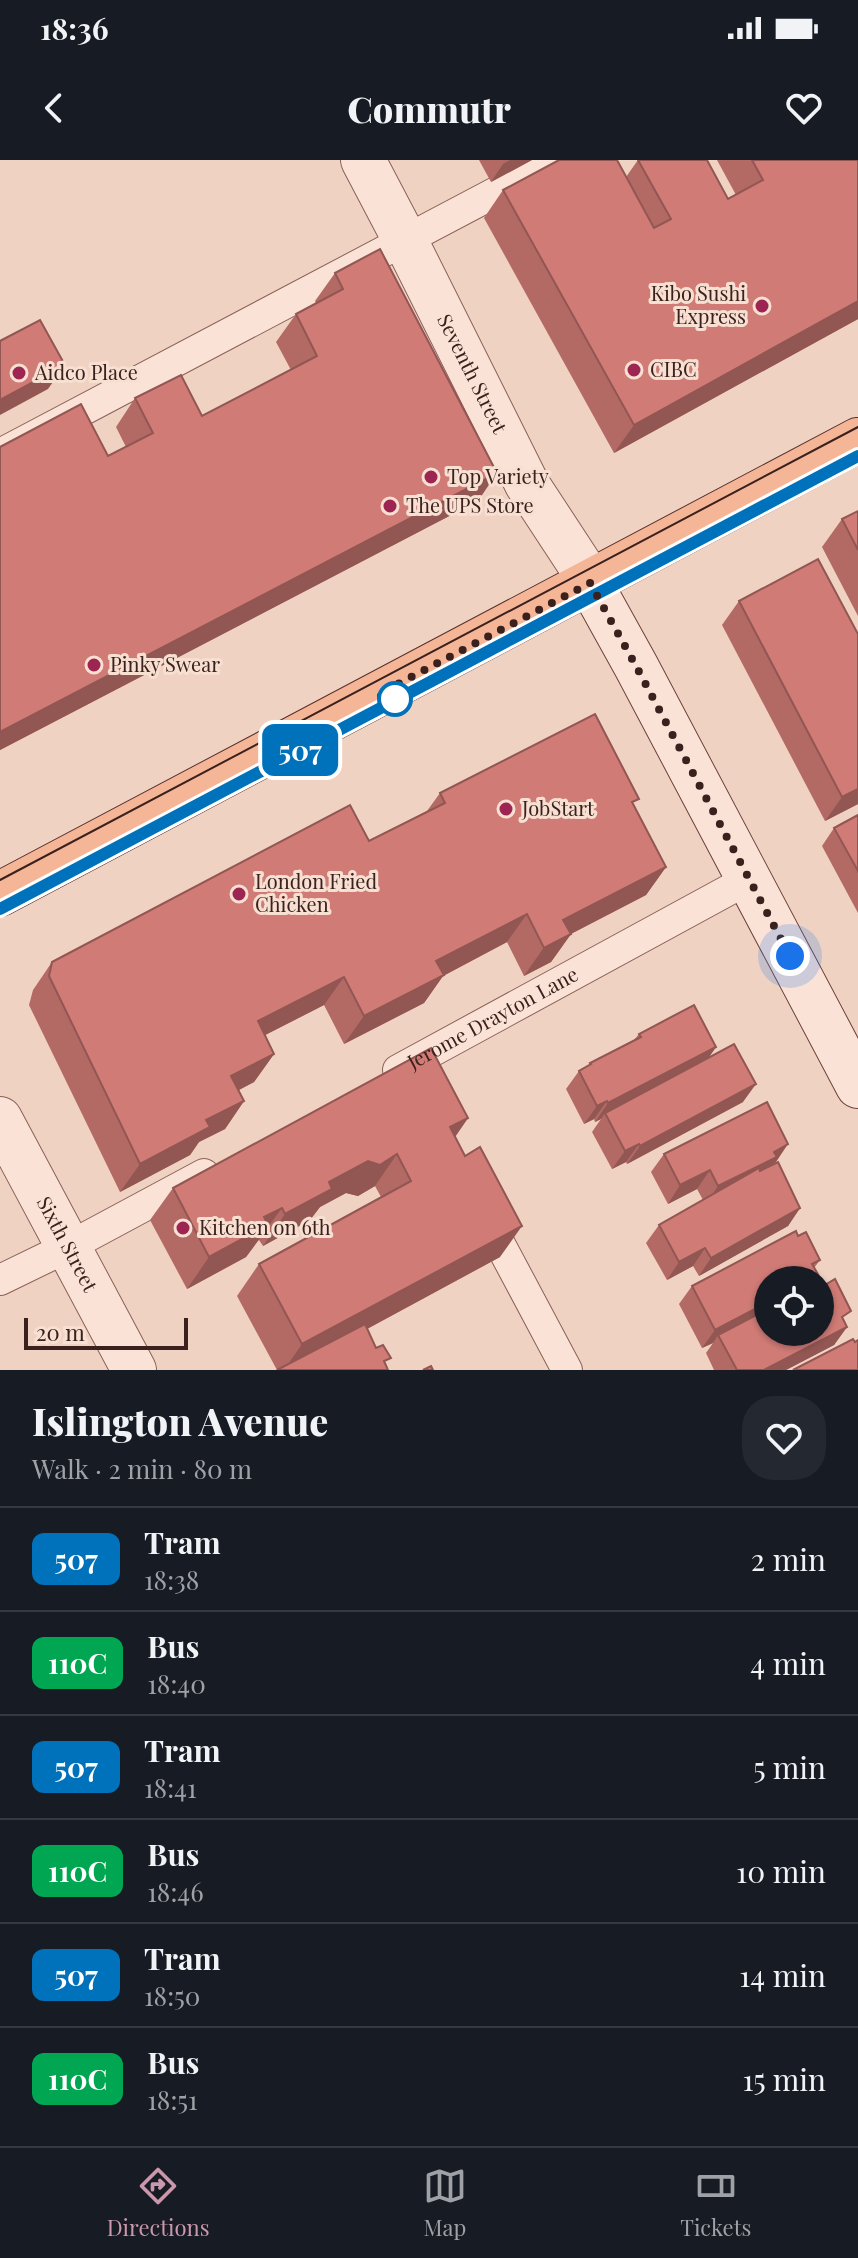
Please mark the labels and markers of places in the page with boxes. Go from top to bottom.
place label: Kibo Sushi Express [651,279,746,329]
marker: Kibo Sushi Express [753,297,771,315]
place label: CIBC [650,355,697,382]
place label: Aidco Place [34,358,138,385]
marker: CIBC [625,361,643,379]
marker: Aidco Place [10,364,28,382]
place label: Top Variety [447,462,549,489]
marker: Top Variety [422,468,440,486]
place label: The UPS Store [406,491,534,518]
marker: The UPS Store [381,497,399,515]
place label: Pinky Swear [110,650,220,677]
marker: Pinky Swear [85,656,103,674]
unlabelled marker [378,682,412,716]
place label: JobStart [521,794,595,821]
marker: JobStart [497,800,515,818]
place label: London Fried Chicken [255,867,377,917]
marker: London Fried Chicken [230,885,248,903]
place label: Kitchen on 6th [199,1213,331,1240]
marker: Kitchen on 6th [174,1219,192,1237]

